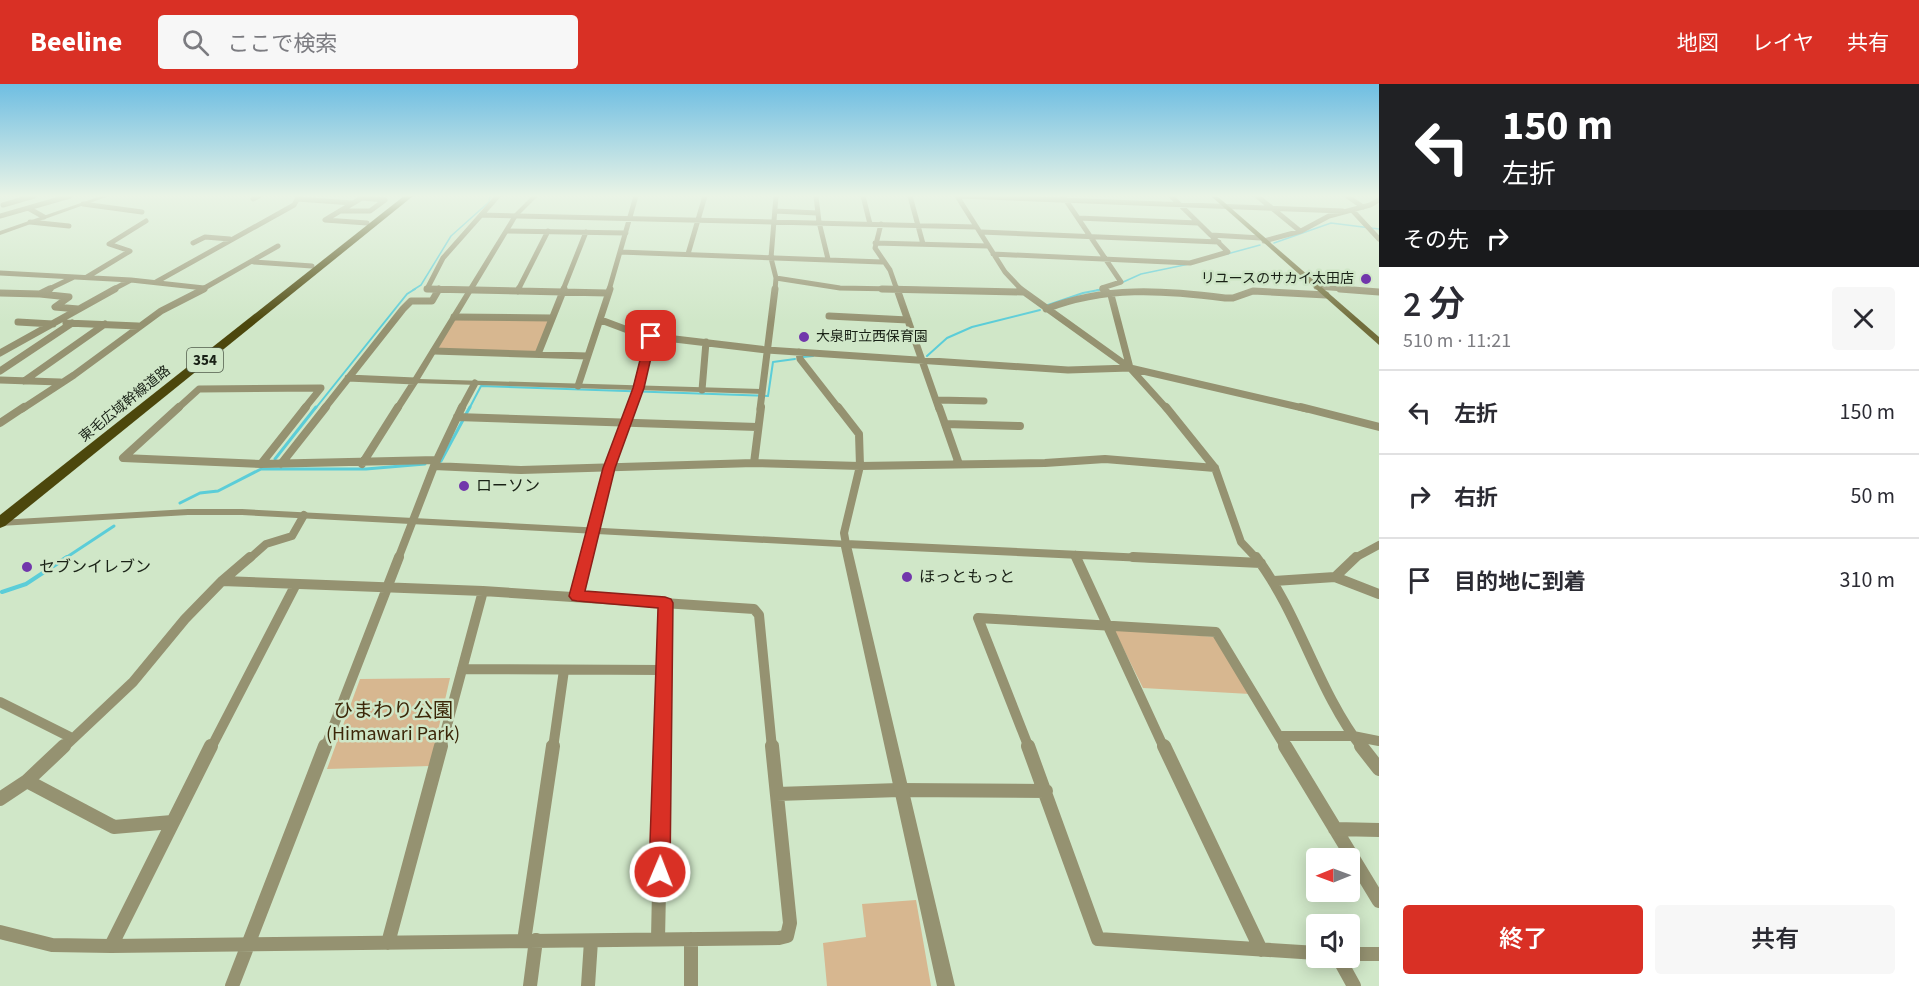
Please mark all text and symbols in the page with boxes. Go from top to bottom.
search box [158,15,578,69]
text: Beeline [30,22,122,62]
icon: search [179,26,212,59]
text: ここで検索 [227,28,337,60]
text: 地図 [1677,28,1719,58]
text: レイヤ [1752,28,1814,58]
text: 共有 [1847,28,1889,58]
text: 150 m [1502,96,1613,156]
icon: left [1403,108,1481,186]
text: 左折 [1502,155,1556,194]
icon: right [1481,222,1514,255]
text: その先 [1403,224,1469,256]
place label: リユースのサカイ太田店 [1201,269,1354,289]
marker: リユースのサカイ太田店 [1359,272,1373,286]
text: 2 分 [1403,279,1465,330]
button: close [1832,287,1895,350]
pin [625,310,676,361]
icon: arrive [634,319,667,352]
place label: 大泉町立西保育園 [816,327,928,347]
text: 510 m · 11:21 [1403,327,1511,355]
marker: 大泉町立西保育園 [797,330,811,344]
road number: 354 [187,348,223,372]
street label: 東毛広域幹線道路 [75,361,175,447]
icon: left [1403,396,1436,429]
text: 150 m [1840,396,1895,428]
text: 左折 [1454,398,1498,430]
place label: ローソン [476,475,540,497]
marker: ローソン [457,479,471,493]
icon: right [1403,480,1436,513]
text: 50 m [1850,480,1895,512]
text: 右折 [1454,482,1498,514]
place label: セブンイレブン [39,556,151,578]
marker: セブンイレブン [20,560,34,574]
icon: arrive [1403,564,1436,597]
text: 310 m [1840,564,1895,596]
place label: ほっともっと [919,566,1015,588]
text: 目的地に到着 [1454,566,1586,598]
marker: ほっともっと [900,570,914,584]
park label: ひまわり公園 (Himawari Park) [326,697,460,748]
position arrow [628,840,692,904]
north arrow [1306,848,1360,902]
map controls [1306,848,1360,968]
button: 終了 [1403,905,1643,974]
button: 共有 [1655,905,1895,974]
button: sound [1306,914,1360,968]

